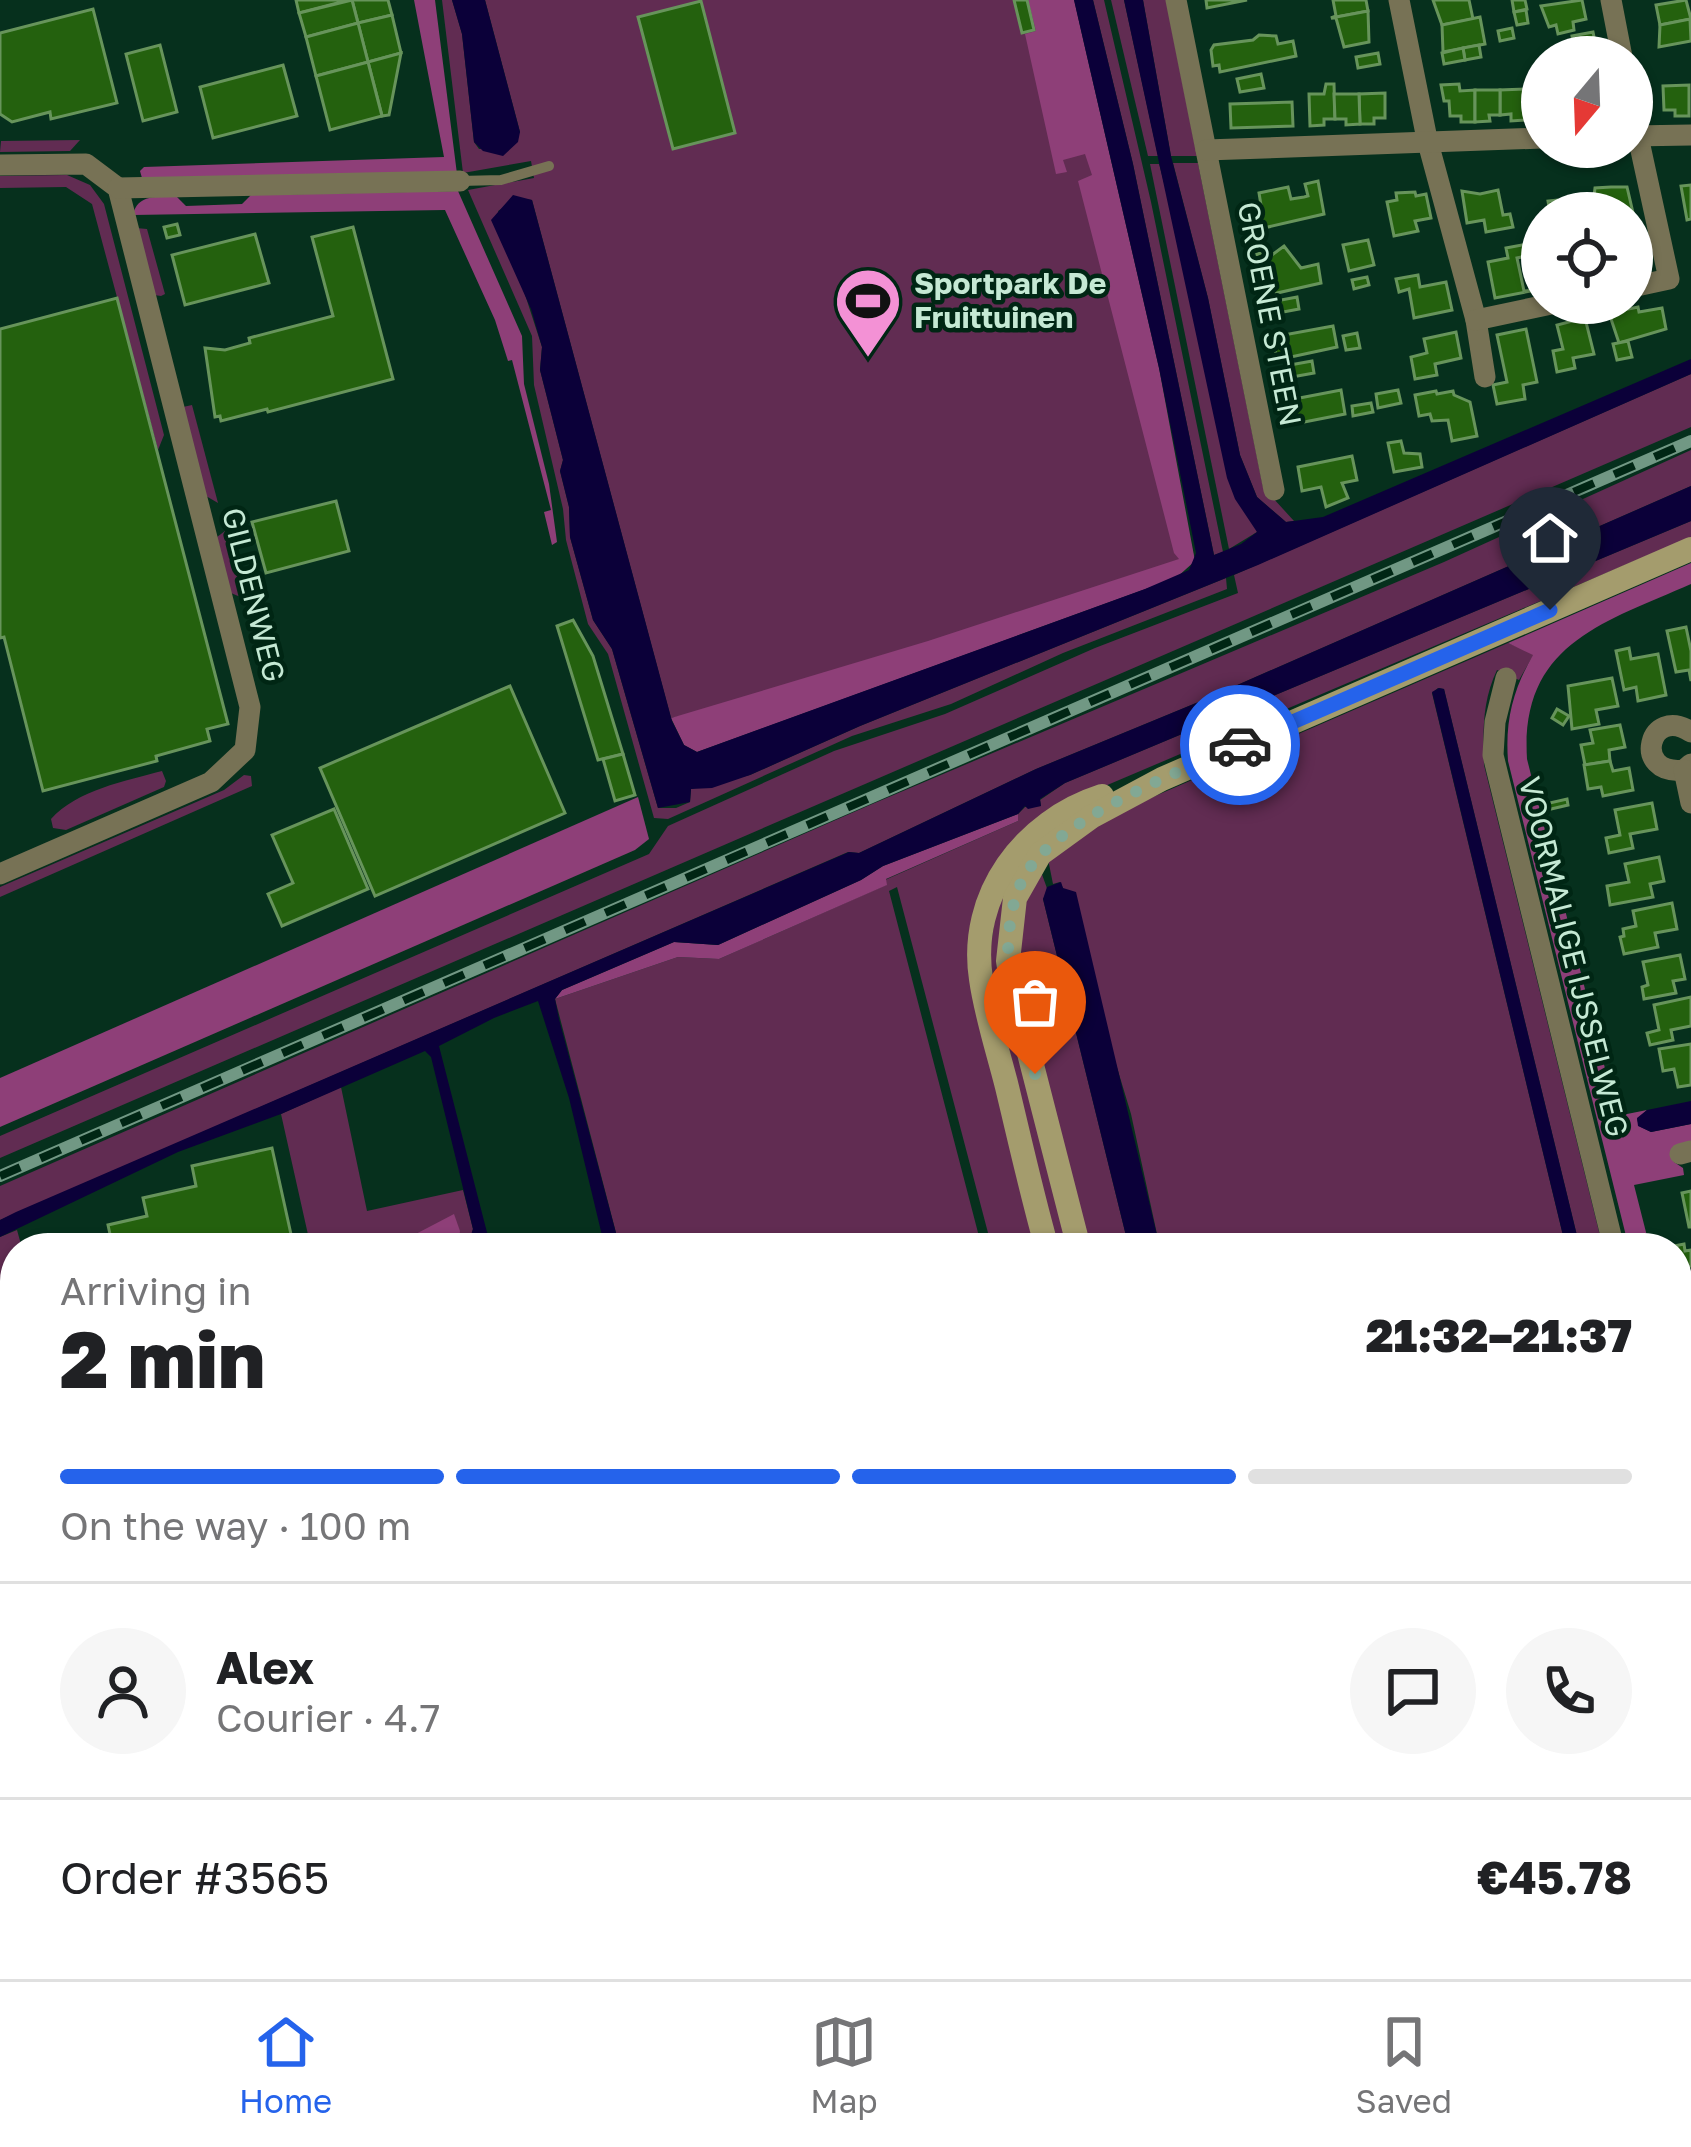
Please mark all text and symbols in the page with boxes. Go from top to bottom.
north arrow [1521,36,1653,168]
map controls [1521,36,1653,324]
button: locate [1521,192,1653,324]
street label: GROENE STEEN [1231,199,1309,429]
place label: Sportpark De Fruittuinen [914,265,1106,335]
sports icon: Sportpark De Fruittuinen [833,266,903,360]
pin [1499,487,1601,610]
street label: GILDENWEG [215,504,293,685]
icon: home [1517,505,1583,571]
courier [1180,685,1300,805]
icon: car [1207,712,1273,778]
street label: VOORMALIGE IJSSELWEG [1512,773,1636,1141]
pin [984,951,1086,1074]
icon: bag [1002,969,1068,1035]
text: Arriving in [60,1267,251,1314]
text: 21:32–21:37 [1366,1308,1632,1362]
text: 2 min [60,1312,265,1405]
text: On the way · 100 m [60,1502,411,1549]
button: person [60,1628,186,1754]
button: chat [1350,1628,1476,1754]
button: phone [1506,1628,1632,1754]
text: Alex [216,1640,314,1694]
text: Courier · 4.7 [216,1694,440,1741]
text: Order #3565 [60,1850,329,1904]
text: €45.78 [1477,1850,1632,1904]
tab: Home [239,2009,332,2120]
tab: Map [810,2009,878,2120]
tab: Saved [1356,2009,1452,2120]

